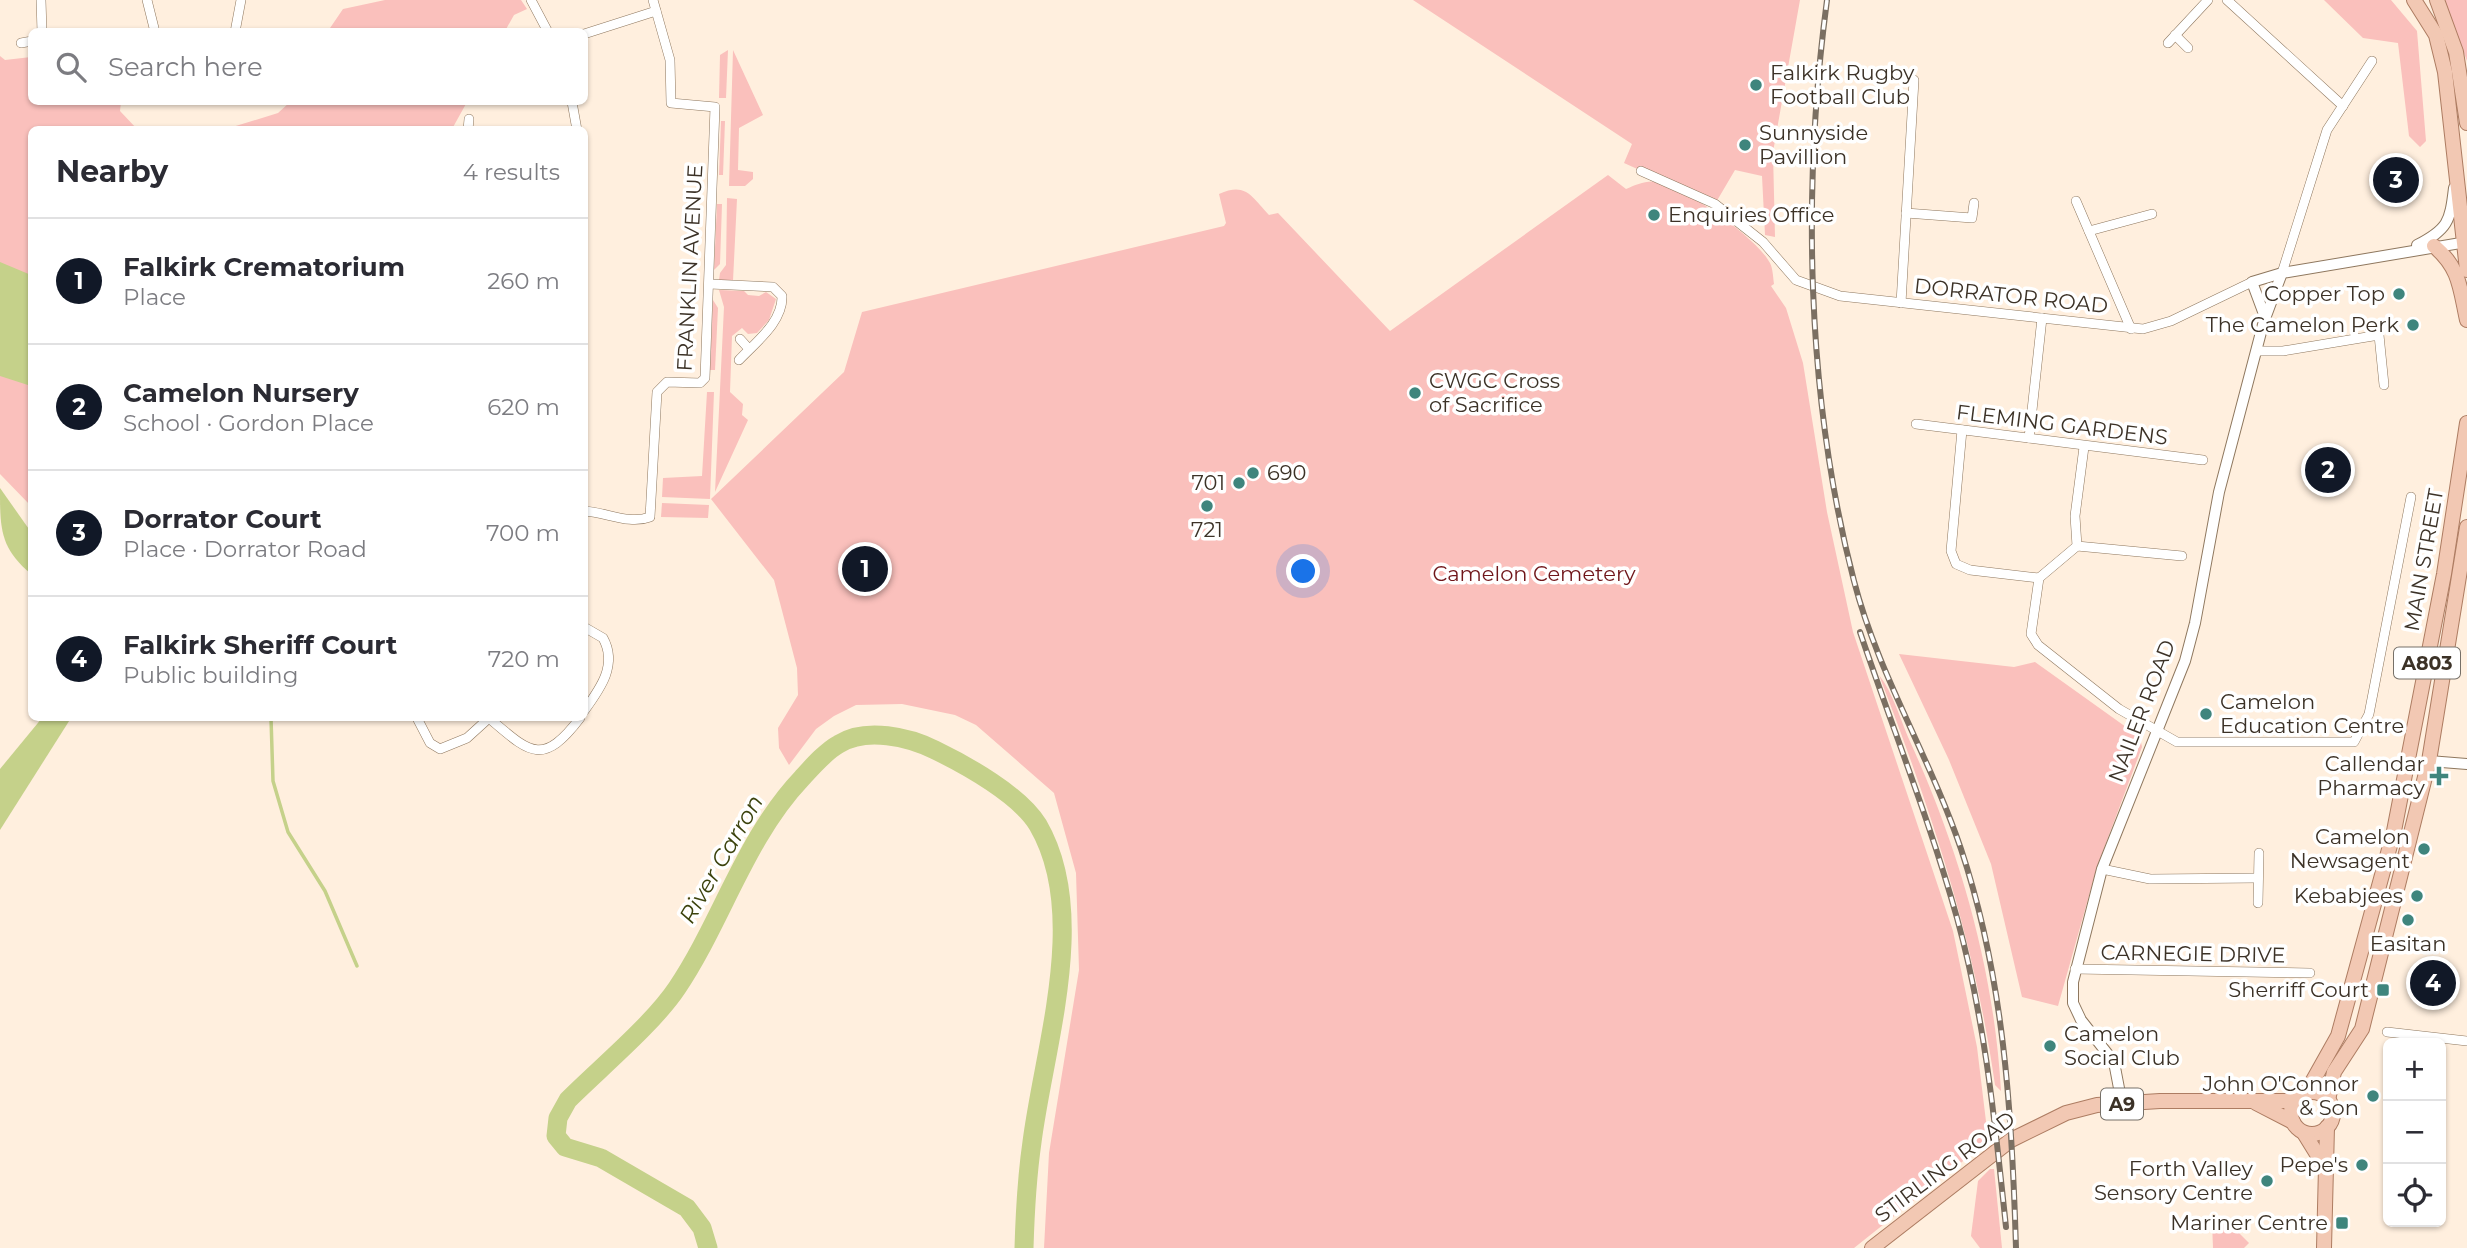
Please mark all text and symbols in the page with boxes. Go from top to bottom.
search box [28,28,588,105]
icon: search [52,48,90,86]
text: Search here [108,51,263,83]
place label: Falkirk Rugby Football Club [1770,60,1915,109]
marker: Falkirk Rugby Football Club [1748,77,1764,93]
place label: Sunnyside Pavillion [1759,120,1868,169]
marker: Sunnyside Pavillion [1737,137,1753,153]
text: Nearby [56,153,168,190]
pin: 3 [2373,154,2419,206]
text: 4 results [463,158,560,186]
street label: FRANKLIN AVENUE [672,164,707,372]
place label: Enquiries Office [1668,202,1834,227]
marker: Enquiries Office [1646,207,1662,223]
text: Falkirk Crematorium [123,251,405,283]
text: 1 [74,267,84,295]
text: 260 m [487,267,560,295]
street label: DORRATOR ROAD [1913,273,2109,318]
place label: Copper Top [2264,281,2385,306]
text: Place [123,283,186,311]
marker: Copper Top [2391,286,2407,302]
place label: The Camelon Perk [2206,312,2399,337]
marker: The Camelon Perk [2405,317,2421,333]
place label: CWGC Cross of Sacrifice [1429,368,1560,417]
text: Camelon Nursery [123,377,359,409]
marker: CWGC Cross of Sacrifice [1407,385,1423,401]
text: 2 [72,393,86,421]
text: 620 m [487,393,560,421]
street label: FLEMING GARDENS [1955,399,2169,450]
text: School · Gordon Place [123,409,374,437]
pin: 2 [2305,444,2351,496]
place label: 690 [1267,460,1306,485]
marker: 690 [1245,465,1261,481]
place label: 701 [1192,470,1225,495]
marker: 701 [1231,475,1247,491]
street label: MAIN STREET [2399,487,2448,633]
marker: 721 [1199,498,1215,514]
text: Dorrator Court [123,503,321,535]
place label: 721 [1191,517,1223,542]
text: 3 [72,519,86,547]
text: 700 m [486,519,560,547]
text: Place · Dorrator Road [123,535,367,563]
pin: 1 [842,543,888,595]
your location [1286,554,1320,588]
park label: Camelon Cemetery [1432,561,1636,586]
text: Falkirk Sheriff Court [123,629,397,661]
street label: NAILER ROAD [2103,636,2180,786]
text: 4 [71,645,87,673]
text: 720 m [488,645,560,673]
road number: A803 [2394,648,2460,678]
text: Public building [123,661,298,689]
place label: Camelon Education Centre [2220,689,2404,738]
marker: Camelon Education Centre [2198,706,2214,722]
place label: Callendar Pharmacy [2317,751,2426,800]
marker: Callendar Pharmacy [2431,768,2447,784]
water label: River Carron [673,790,769,928]
place label: Camelon Newsagent [2290,824,2410,873]
marker: Camelon Newsagent [2416,841,2432,857]
place label: Kebabjees [2294,883,2403,908]
marker: Kebabjees [2409,888,2425,904]
marker: Easitan [2400,912,2416,928]
place label: Easitan [2370,931,2446,956]
street label: CARNEGIE DRIVE [2100,939,2286,968]
pin: 4 [2410,957,2456,1009]
place label: Sherriff Court [2228,977,2369,1002]
marker: Sherriff Court [2375,982,2391,998]
place label: Camelon Social Club [2064,1021,2180,1070]
marker: Camelon Social Club [2042,1038,2058,1054]
map controls [2383,1038,2446,1227]
button: + [2383,1038,2446,1101]
place label: John O'Connor & Son [2202,1071,2359,1120]
road number: A9 [2101,1088,2143,1120]
marker: John O'Connor & Son [2365,1088,2381,1104]
button: − [2383,1101,2446,1164]
street label: STIRLING ROAD [1870,1106,2020,1227]
place label: Pepe's [2280,1152,2348,1177]
place label: Forth Valley Sensory Centre [2094,1156,2254,1205]
marker: Pepe's [2354,1157,2370,1173]
button: locate [2383,1164,2446,1227]
marker: Forth Valley Sensory Centre [2259,1173,2275,1189]
place label: Mariner Centre [2170,1210,2328,1235]
marker: Mariner Centre [2334,1215,2350,1231]

